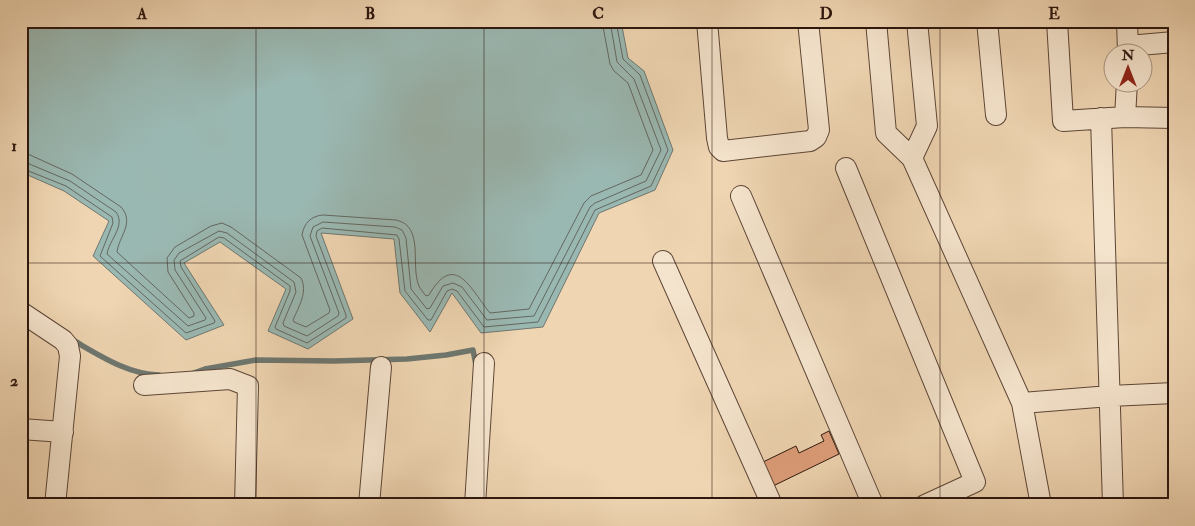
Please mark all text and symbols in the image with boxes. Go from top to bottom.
text: A [136,4,148,24]
text: B [365,4,375,24]
text: C [592,4,604,24]
text: D [819,4,833,24]
text: E [1048,4,1060,24]
north arrow [1102,42,1152,92]
text: N [1121,47,1135,64]
text: 1 [11,136,17,156]
text: 2 [10,371,18,391]

